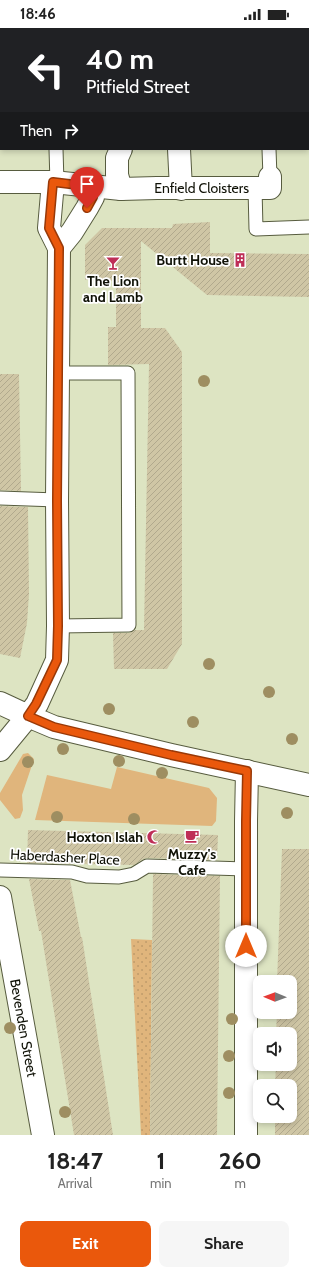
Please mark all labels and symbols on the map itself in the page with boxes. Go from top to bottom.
pin [70,167,104,208]
street label: Enfield Cloisters [154,179,249,197]
place label: Burtt House [156,251,229,269]
building icon: Burtt House [232,252,248,268]
bar icon: The Lion and Lamb [105,255,121,271]
place label: The Lion and Lamb [83,272,143,306]
place label: Hoxton Islah [67,828,143,846]
cafe icon: Muzzy's Cafe [184,828,200,844]
mosque icon: Hoxton Islah [146,829,162,845]
street label: Haberdasher Place [10,845,120,869]
place label: Muzzy's Cafe [168,845,216,879]
position arrow [225,925,267,967]
north arrow [253,975,297,1019]
street label: Bevenden Street [6,977,41,1079]

